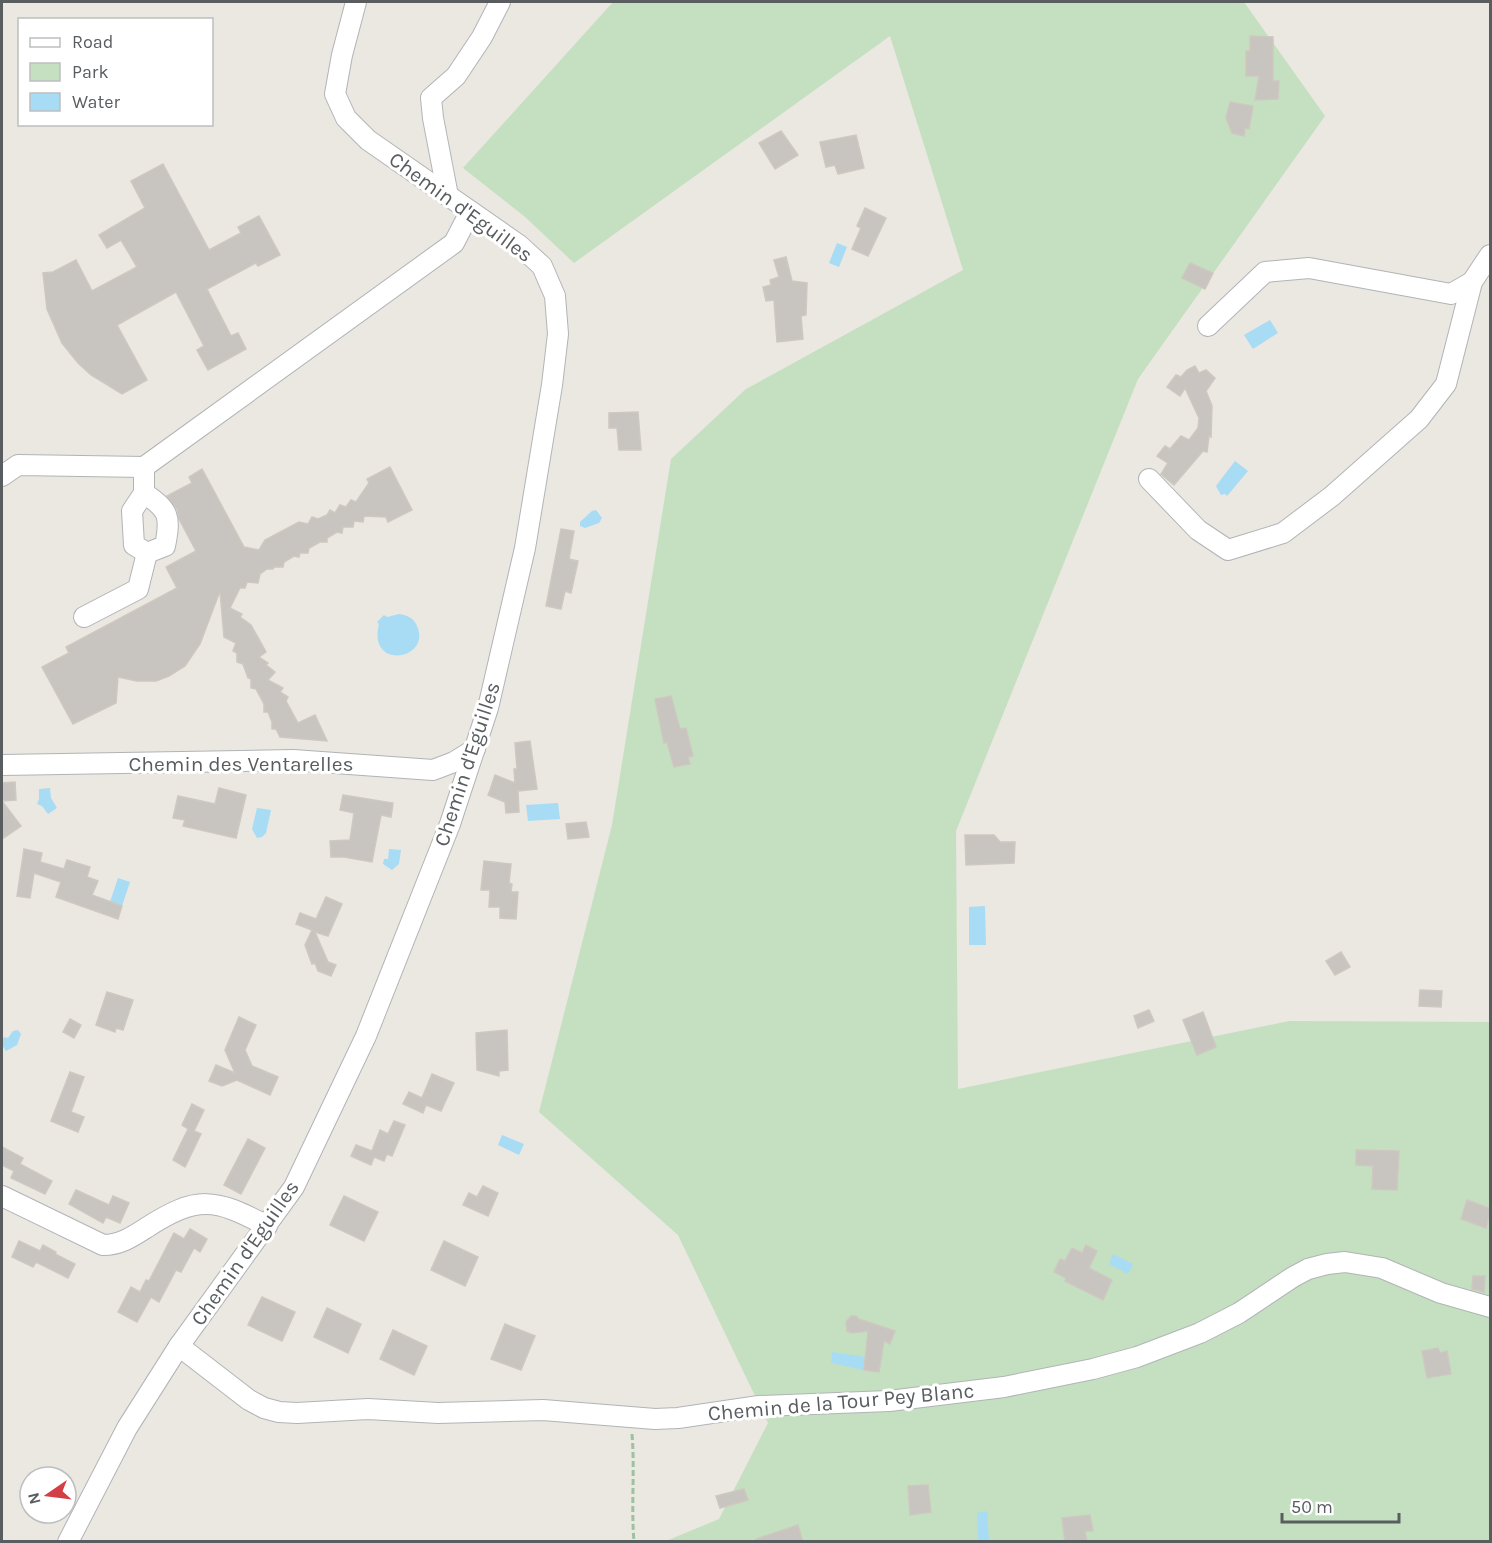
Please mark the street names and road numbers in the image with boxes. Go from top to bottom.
street label: Chemin d'Eguilles [385,147,537,267]
street label: Chemin d'Eguilles [429,679,505,849]
street label: Chemin des Ventarelles [128,752,354,776]
street label: Chemin d'Eguilles [186,1176,304,1330]
street label: Chemin de la Tour Pey Blanc [707,1378,975,1426]

